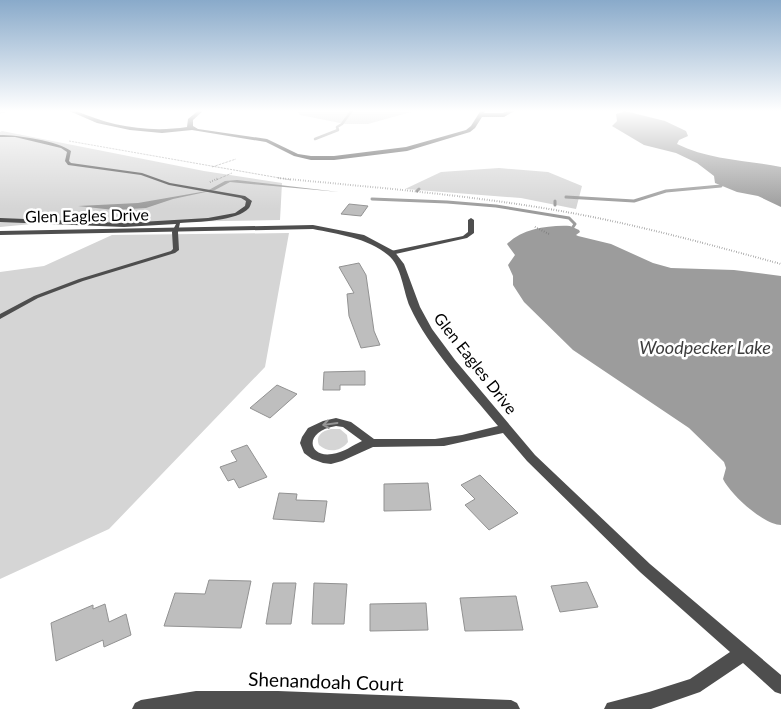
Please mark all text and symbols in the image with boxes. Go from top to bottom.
street label: Glen Eagles Drive [25,204,149,226]
street label: Glen Eagles Drive [430,308,522,418]
water label: Woodpecker Lake [639,336,771,358]
one-way arrow [322,419,338,429]
street label: Shenandoah Court [248,667,404,695]

